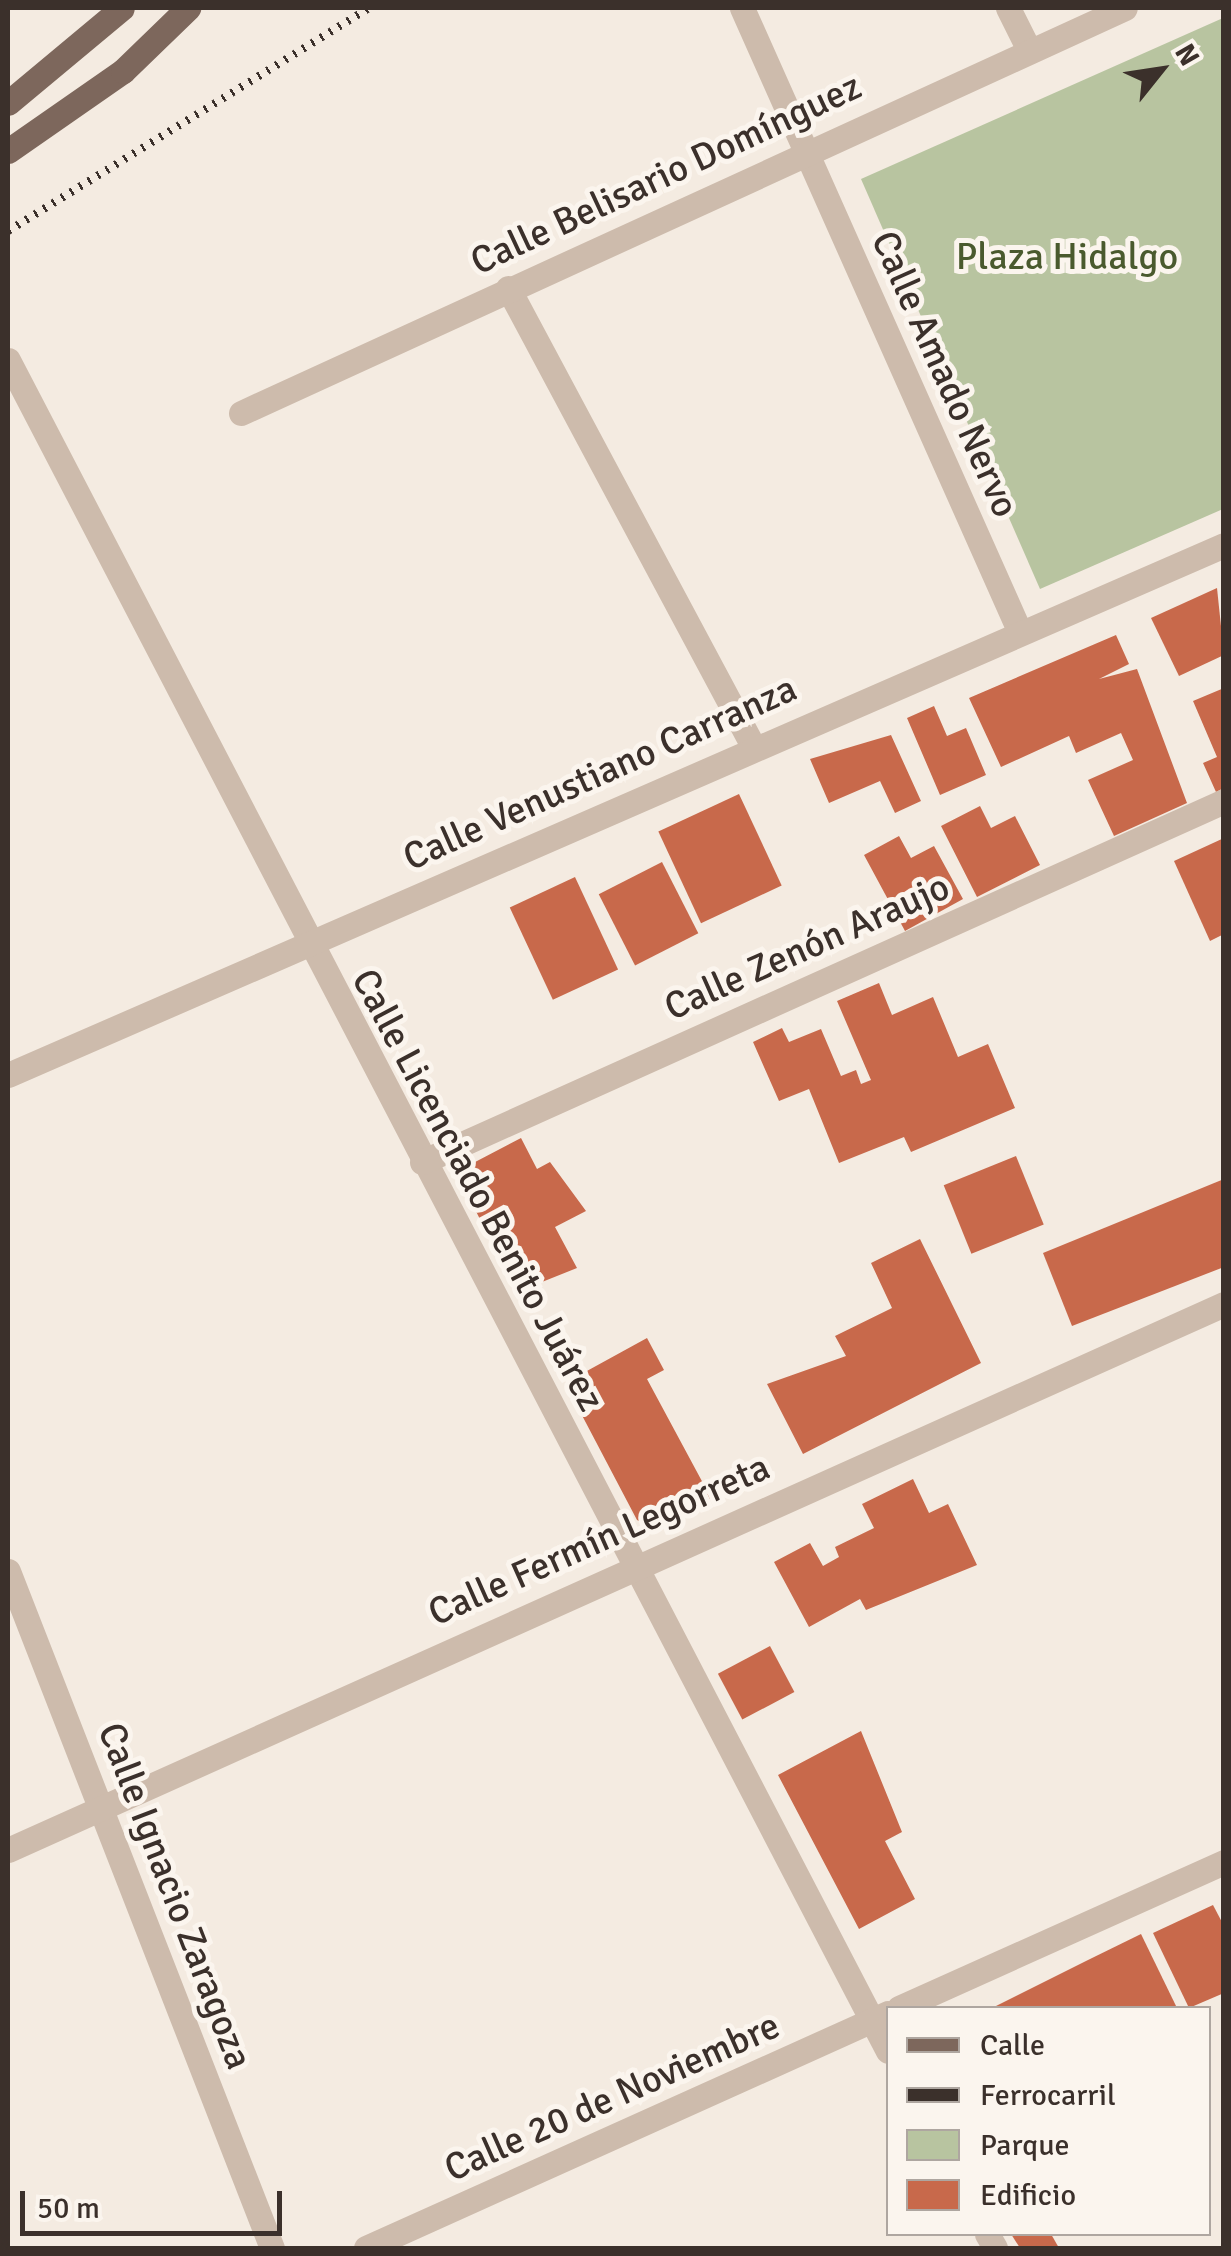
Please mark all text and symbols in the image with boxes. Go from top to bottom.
north arrow [1111,20,1211,120]
text: N [1167,38,1207,72]
street label: Calle Belisario Domínguez [464,63,868,285]
street label: Calle Amado Nervo [861,224,1029,524]
park label: Plaza Hidalgo [956,234,1178,280]
street label: Calle Venustiano Carranza [396,666,804,880]
street label: Calle Zenón Araujo [658,864,956,1030]
street label: Calle Licenciado Benito Juárez [342,961,614,1419]
street label: Calle Fermín Legorreta [421,1444,777,1636]
street label: Calle Ignacio Zaragoza [88,1717,262,2075]
street label: Calle 20 de Noviembre [438,2003,786,2191]
legend [886,2006,1211,2236]
text: Calle [980,2027,1045,2064]
text: Ferrocarril [980,2077,1116,2114]
text: Parque [980,2127,1070,2164]
scale bar [25,2171,288,2233]
text: Edificio [980,2177,1076,2214]
text: 50 m [37,2190,100,2227]

